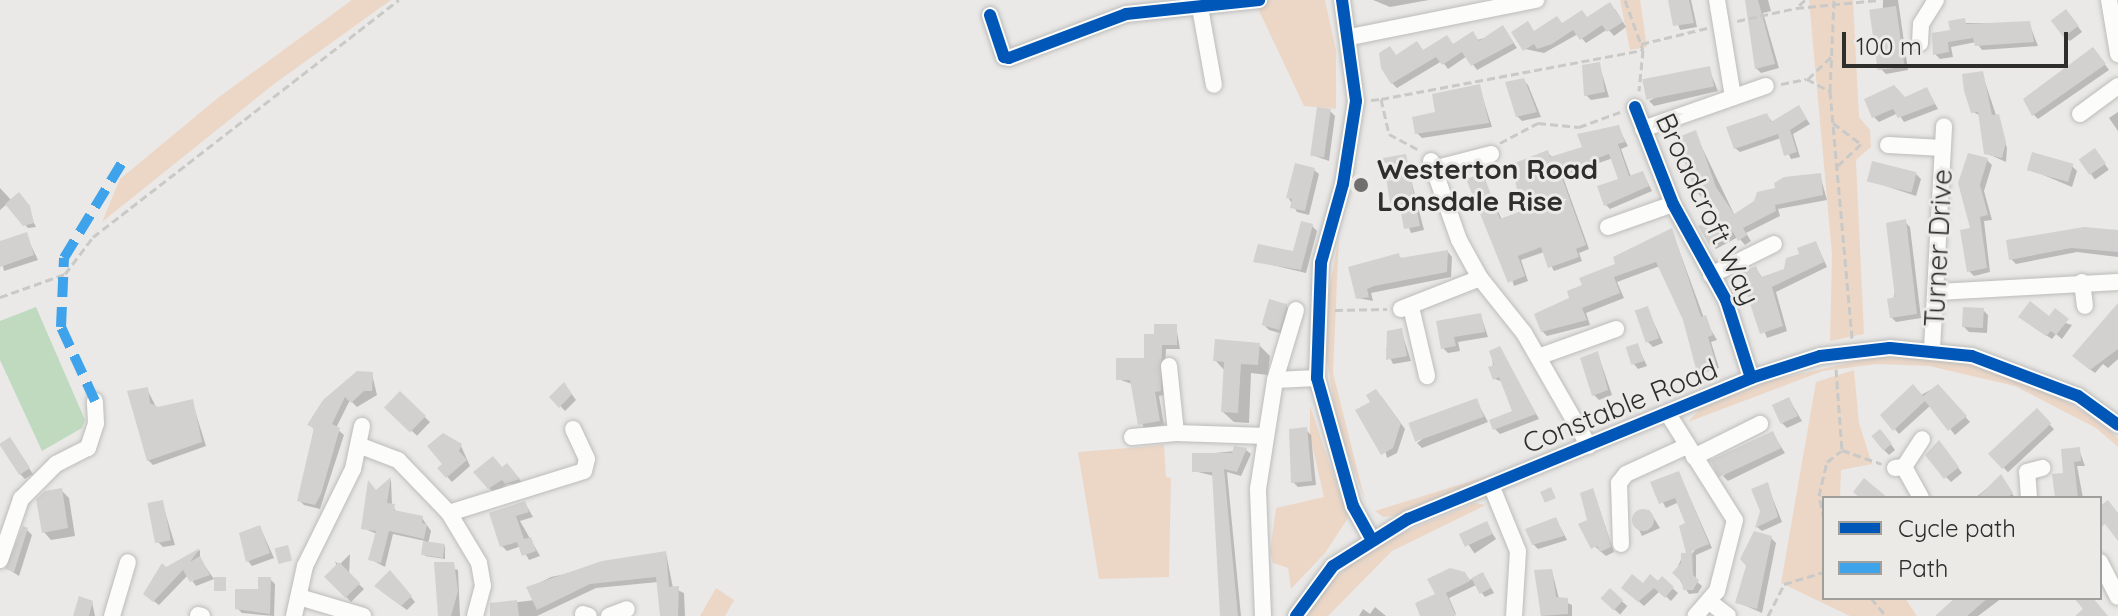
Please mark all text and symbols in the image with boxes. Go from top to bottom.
scale bar [1846,16,2072,66]
text: 100 m [1856,31,1922,61]
street label: Broadcroft Way [1649,108,1767,310]
place label: Westerton Road Lonsdale Rise [1377,152,1598,218]
street label: Turner Drive [1917,168,1959,328]
marker: Westerton Road Lonsdale Rise [1352,176,1370,194]
street label: Constable Road [1518,352,1722,460]
legend [1822,496,2102,600]
text: Cycle path [1898,513,2016,543]
text: Path [1898,553,1949,583]

